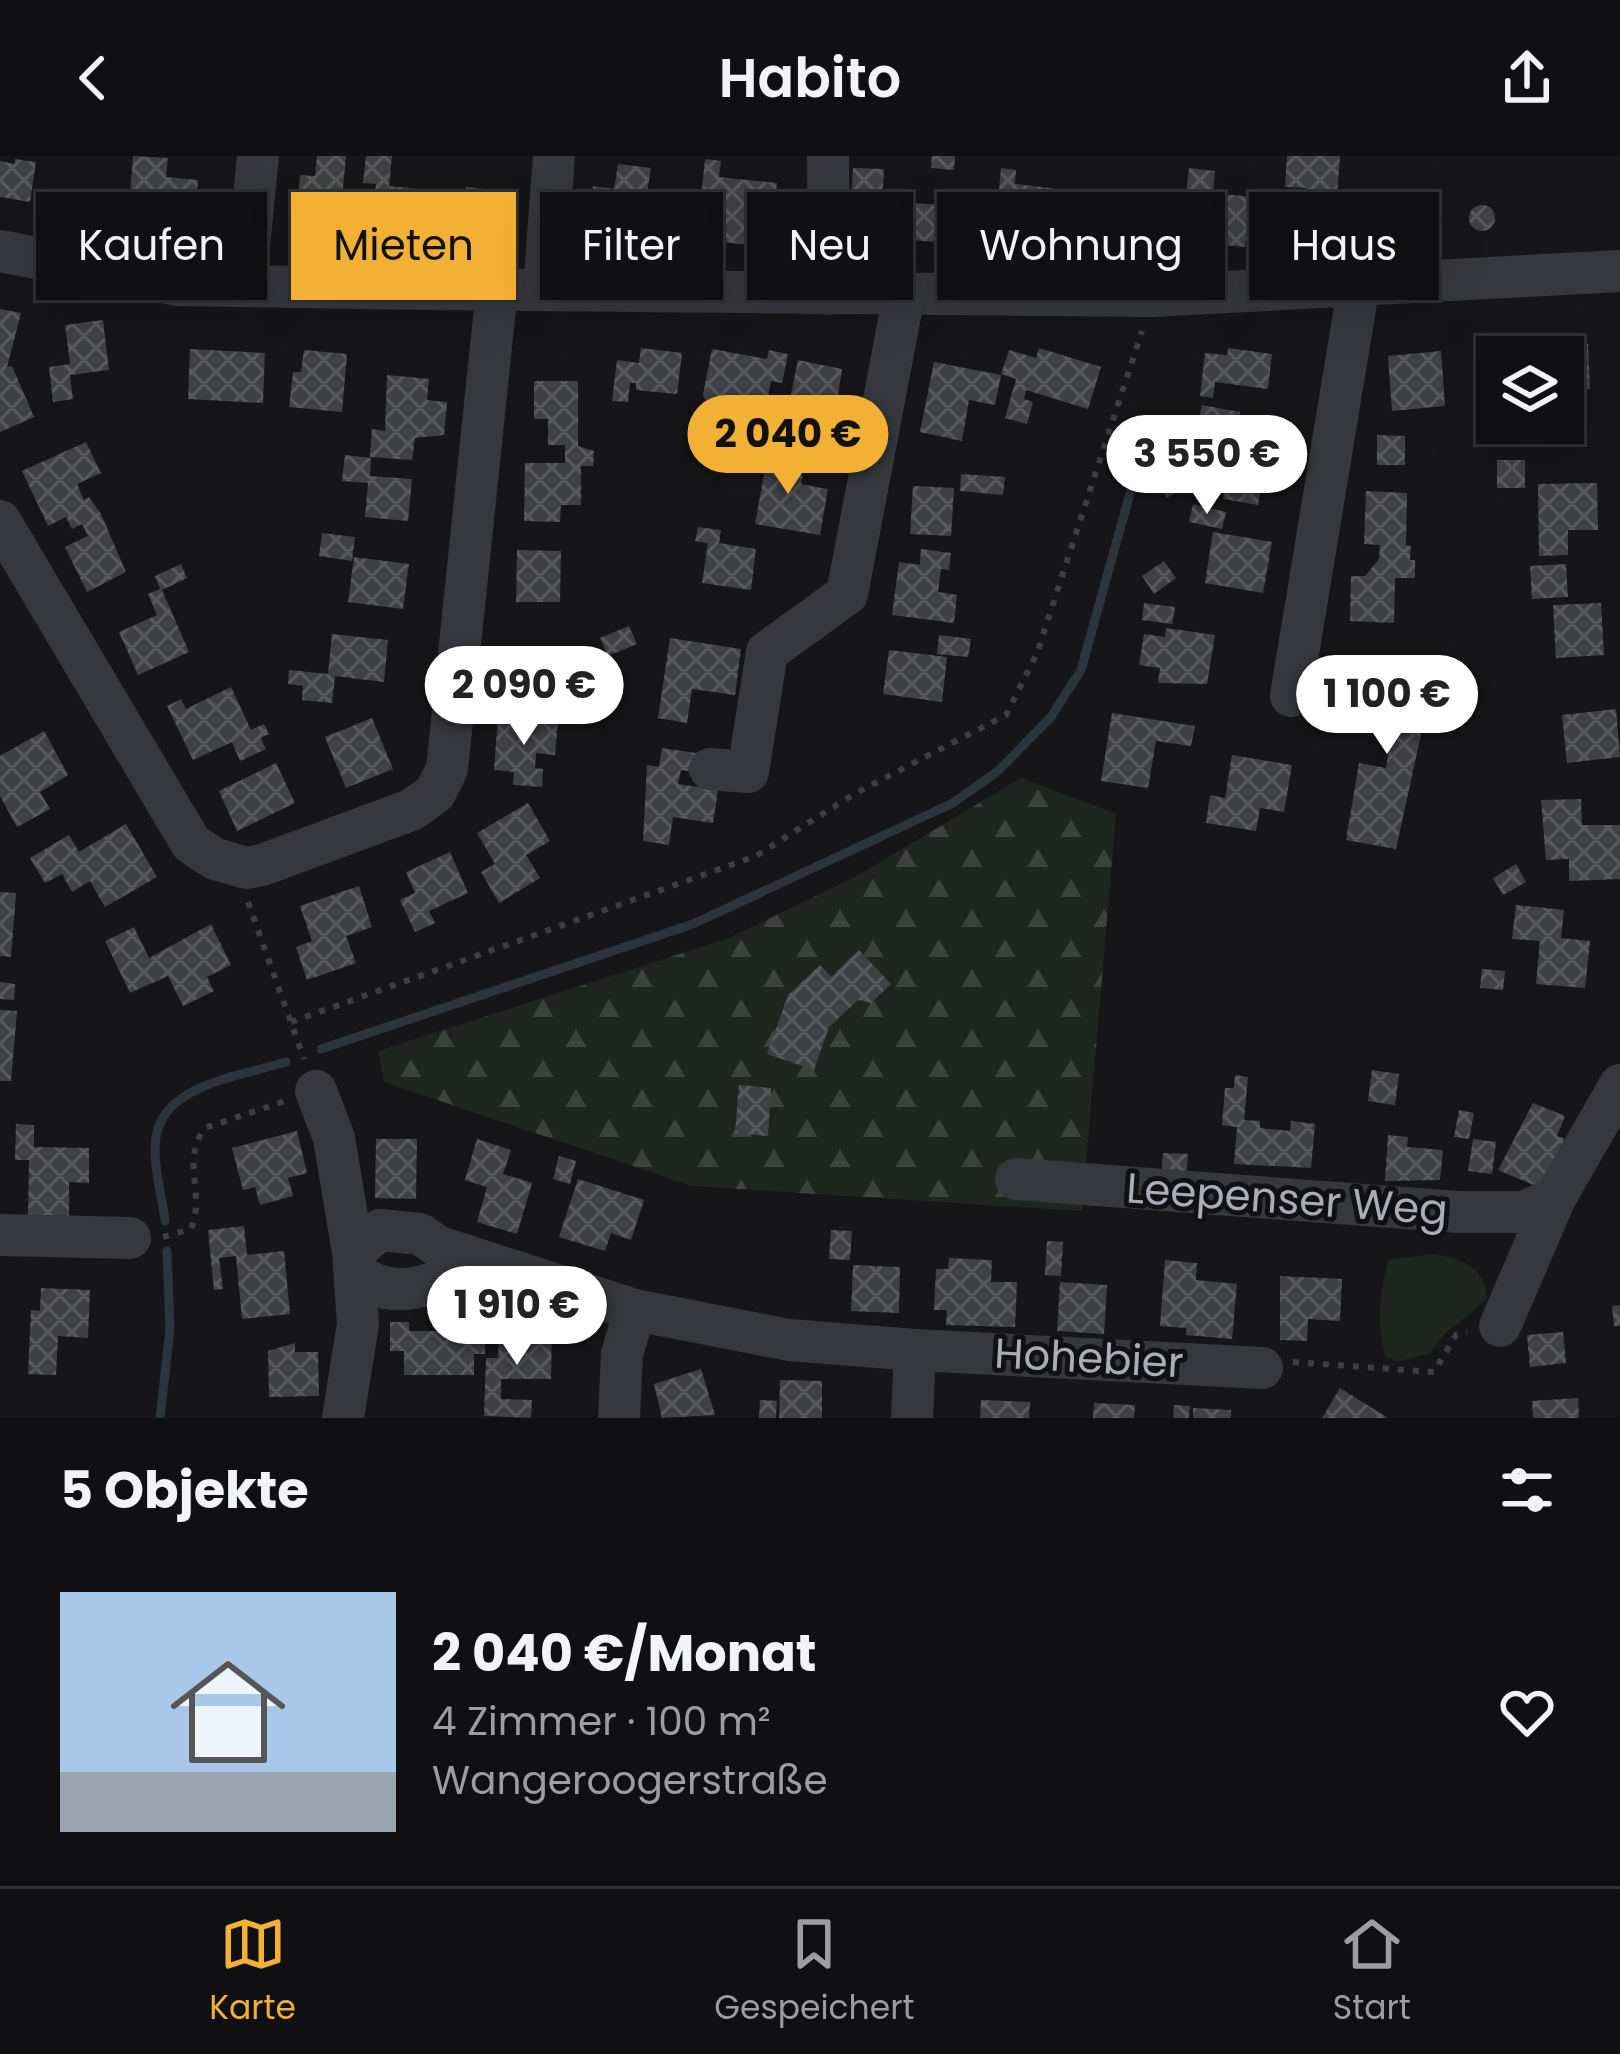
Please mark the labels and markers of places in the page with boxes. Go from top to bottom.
pin: 2 040 € [677,395,899,497]
pin: 3 550 € [1096,415,1318,517]
pin: 2 090 € [413,646,635,748]
pin: 1 100 € [1276,655,1498,757]
pin: 1 910 € [406,1266,628,1368]

